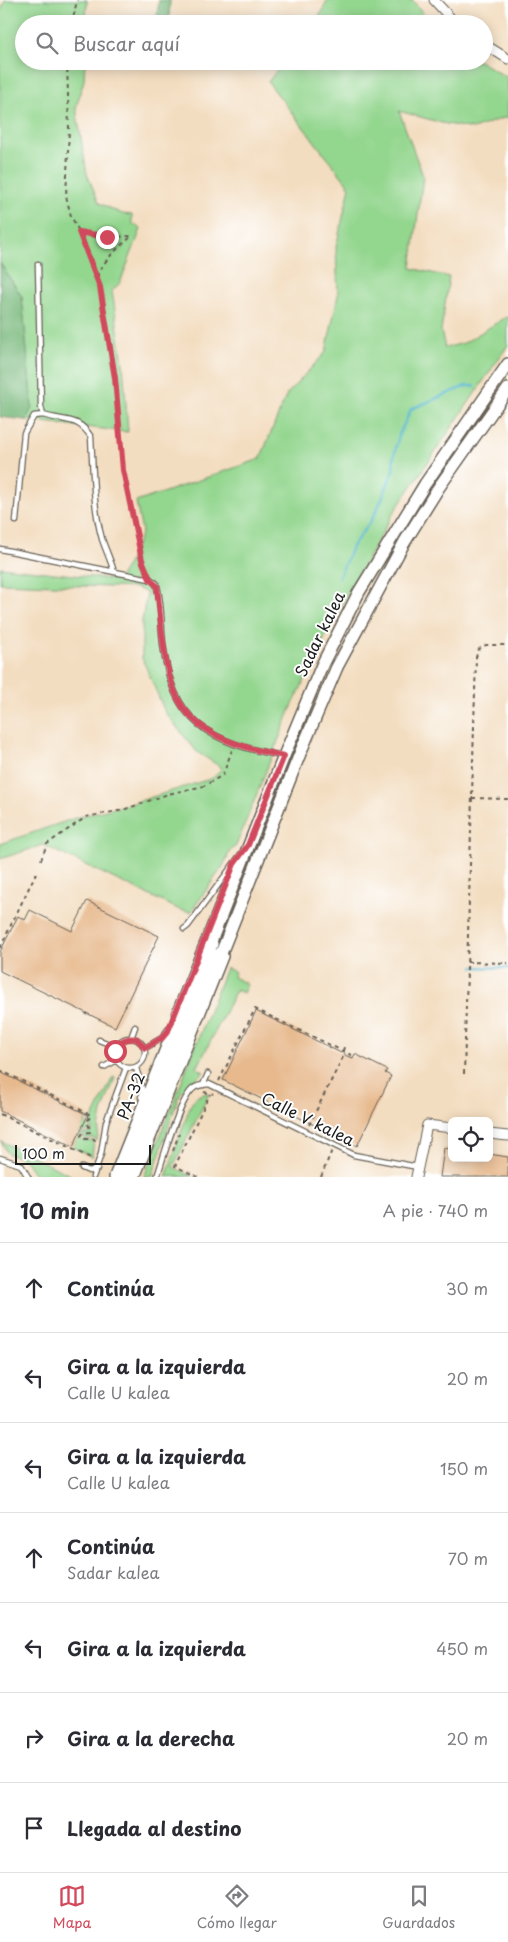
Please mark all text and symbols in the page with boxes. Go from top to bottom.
search box [15,15,493,70]
icon: search [33,29,61,57]
text: Buscar aquí [73,29,180,57]
route end [96,226,119,249]
street label: Sadar kalea [288,587,350,680]
route start [104,1040,127,1063]
street label: PA-32 [110,1068,150,1123]
street label: Calle V kalea [258,1085,359,1151]
map controls [448,1117,493,1162]
button: locate [448,1117,493,1162]
scale bar [15,1142,151,1165]
text: 100 m [22,1143,65,1164]
text: 10 min [20,1194,90,1226]
text: A pie · 740 m [383,1198,488,1222]
icon: ahead [20,1274,48,1302]
text: Continúa [67,1274,155,1302]
text: 30 m [446,1276,488,1300]
text: Gira a la izquierda [67,1352,246,1380]
icon: left [20,1364,48,1392]
text: 20 m [447,1366,488,1390]
text: Calle U kalea [67,1380,170,1404]
text: Gira a la izquierda [67,1442,246,1470]
icon: left [20,1454,48,1482]
text: 150 m [440,1456,488,1480]
text: Calle U kalea [67,1470,170,1494]
text: Continúa [67,1532,155,1560]
icon: ahead [20,1544,48,1572]
text: 70 m [448,1546,488,1570]
text: Sadar kalea [67,1560,160,1584]
icon: left [20,1634,48,1662]
text: Gira a la izquierda [67,1634,246,1662]
text: 450 m [436,1636,488,1660]
icon: right [20,1724,48,1752]
text: Gira a la derecha [67,1724,235,1752]
text: 20 m [447,1726,488,1750]
icon: arrive [20,1814,48,1842]
text: Llegada al destino [67,1814,241,1842]
tab: Mapa [53,1882,91,1933]
tab: Cómo llegar [197,1882,277,1933]
tab: Guardados [382,1882,455,1933]

